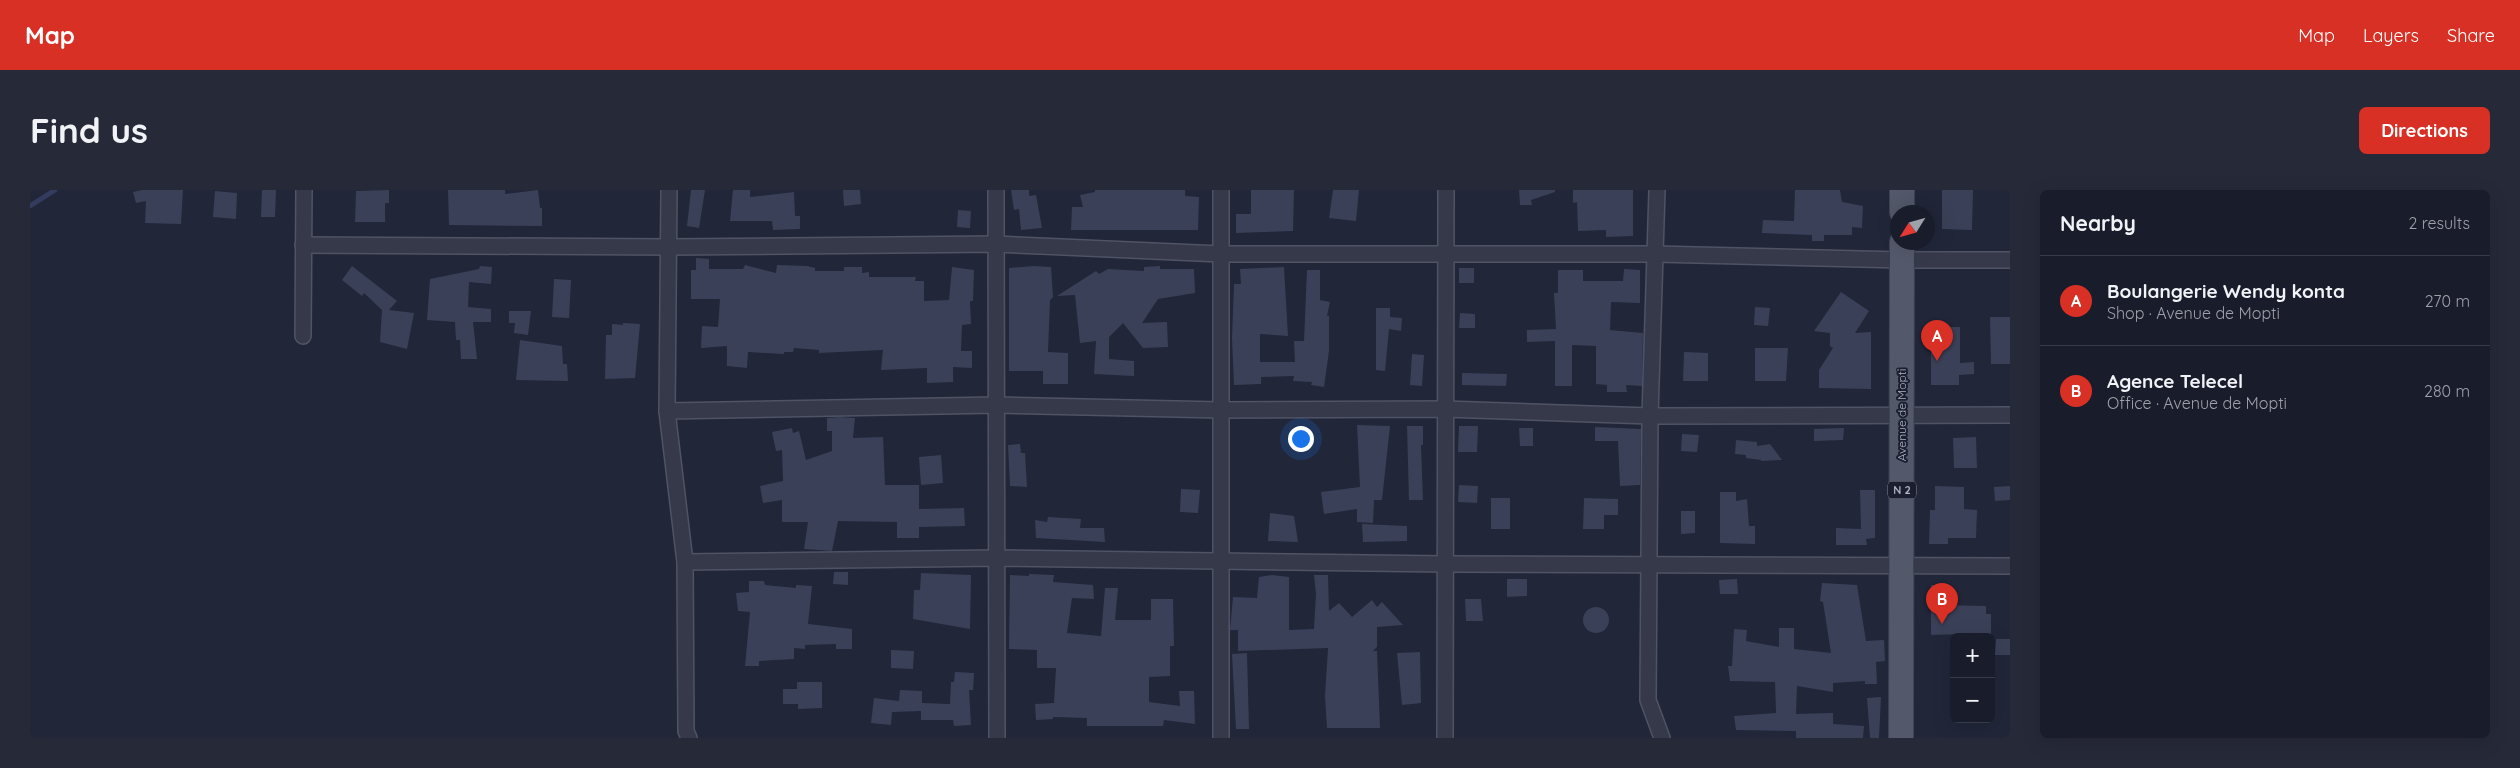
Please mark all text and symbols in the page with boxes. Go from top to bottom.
text: Map [25,20,75,50]
text: Map [2298,24,2335,47]
text: Layers [2363,24,2419,47]
text: Share [2447,24,2495,47]
button: Directions [2359,107,2490,154]
text: Find us [30,108,148,152]
north arrow [1890,205,1935,250]
text: Nearby [2060,210,2136,236]
text: 2 results [2408,213,2470,233]
text: Boulangerie Wendy konta [2107,279,2345,303]
text: A [2071,291,2081,311]
text: 270 m [2425,291,2470,311]
text: Shop · Avenue de Mopti [2107,303,2280,323]
pin: A [1921,320,1953,361]
street label: Avenue de Mopti [1894,369,1909,461]
text: Agence Telecel [2107,369,2243,393]
text: B [2071,381,2081,401]
text: 280 m [2424,381,2470,401]
text: Office · Avenue de Mopti [2107,393,2287,413]
your location [1288,426,1314,452]
road number: N 2 [1888,482,1916,498]
pin: B [1926,583,1958,624]
map controls [1950,633,1995,723]
button: + [1950,633,1995,678]
button: − [1950,678,1995,723]

